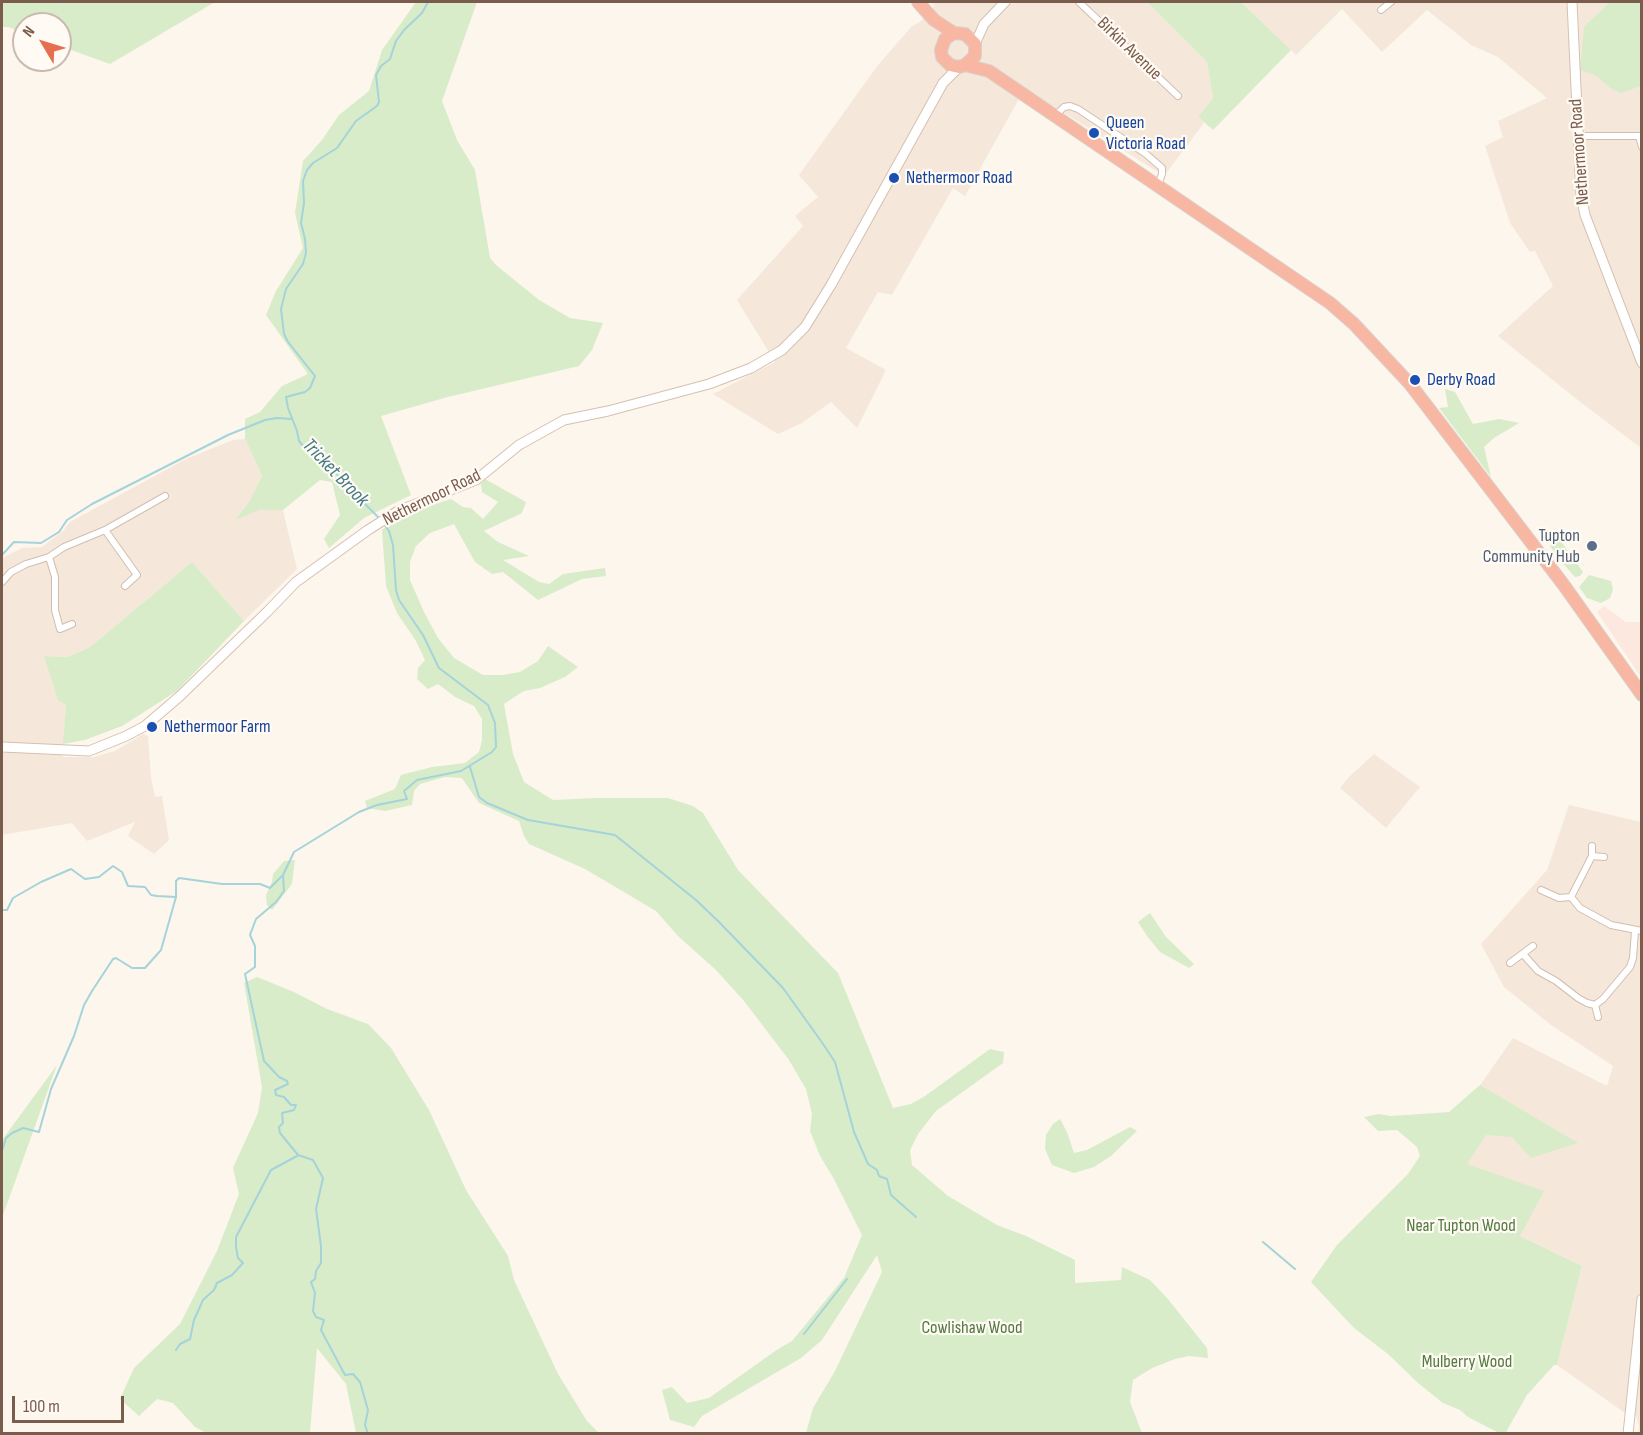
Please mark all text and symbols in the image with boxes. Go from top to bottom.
north arrow [12,12,72,72]
street label: Birkin Avenue [1092,13,1166,85]
text: N [19,23,39,41]
street label: Nethermoor Road [1566,98,1594,206]
place label: Queen Victoria Road [1106,112,1186,154]
marker: Queen Victoria Road [1087,126,1101,140]
place label: Nethermoor Road [906,167,1012,189]
marker: Nethermoor Road [887,171,901,185]
place label: Derby Road [1427,369,1495,391]
marker: Derby Road [1408,373,1422,387]
water label: Tricket Brook [297,434,373,512]
street label: Nethermoor Road [379,465,485,531]
place label: Tupton Community Hub [1483,525,1580,568]
marker: Tupton Community Hub [1585,539,1599,553]
place label: Nethermoor Farm [164,716,271,738]
marker: Nethermoor Farm [145,720,159,734]
park label: Near Tupton Wood [1406,1215,1516,1237]
park label: Cowlishaw Wood [922,1317,1022,1339]
park label: Mulberry Wood [1422,1351,1512,1373]
scale bar [15,1384,128,1422]
text: 100 m [23,1396,60,1417]

